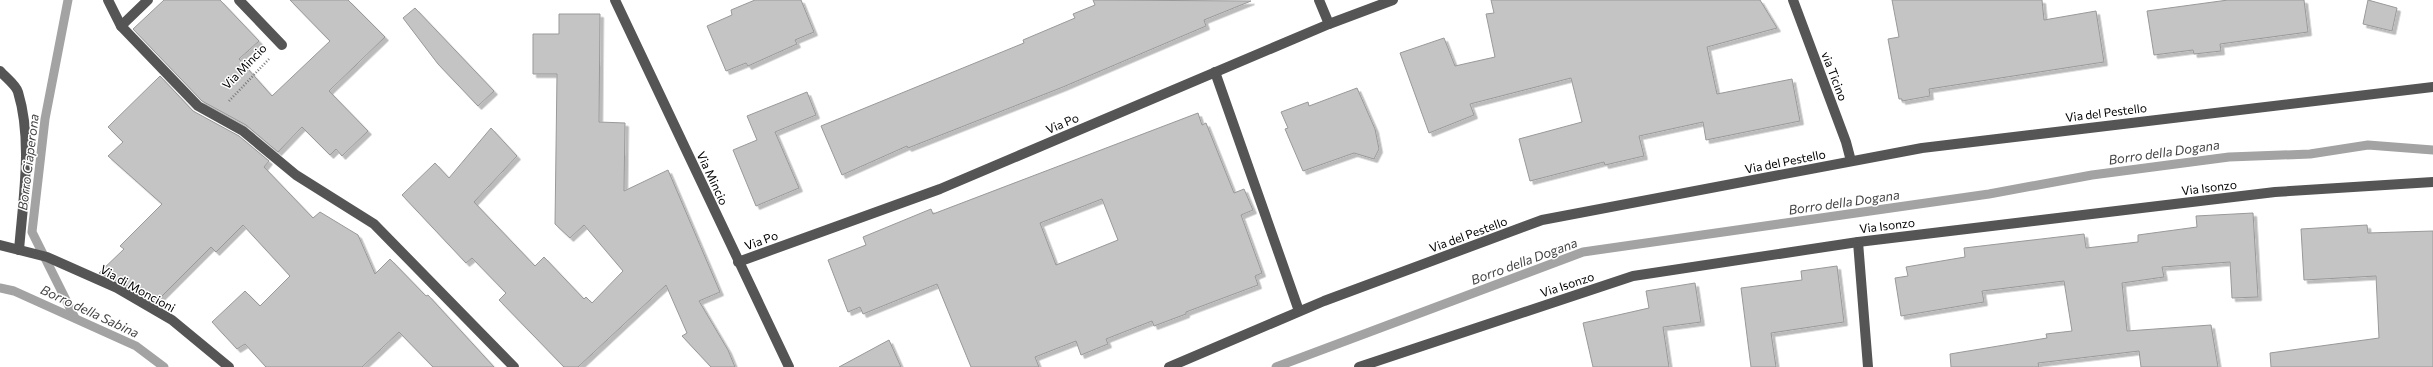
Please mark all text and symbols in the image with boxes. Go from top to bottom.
street label: Via Mincio [219,40,269,92]
street label: via Ticino [1819,49,1851,103]
street label: Via del Pestello [2064,100,2148,124]
street label: Via Po [1043,110,1081,136]
water label: Borro Ciaperona [14,113,42,211]
water label: Borro della Dogana [2107,136,2221,168]
street label: Via del Pestello [1743,146,1827,176]
street label: Via Mincio [694,149,732,207]
street label: Via Isonzo [2180,177,2238,197]
water label: Borro della Dogana [1787,186,1901,218]
street label: Via del Pestello [1427,213,1509,255]
street label: Via Isonzo [1858,215,1916,235]
street label: Via Po [742,228,780,252]
water label: Borro della Dogana [1469,234,1580,288]
street label: Via di Moncioni [98,262,178,314]
street label: Via Isonzo [1538,269,1596,299]
water label: Borro della Sabina [38,281,142,341]

